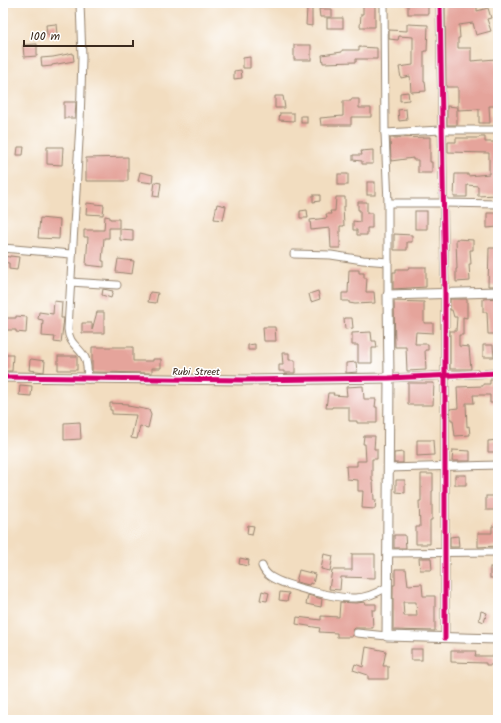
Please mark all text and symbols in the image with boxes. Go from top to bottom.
scale bar [24,22,133,48]
text: 100 m [30,27,61,46]
street label: Rubi Street [172,364,220,380]

